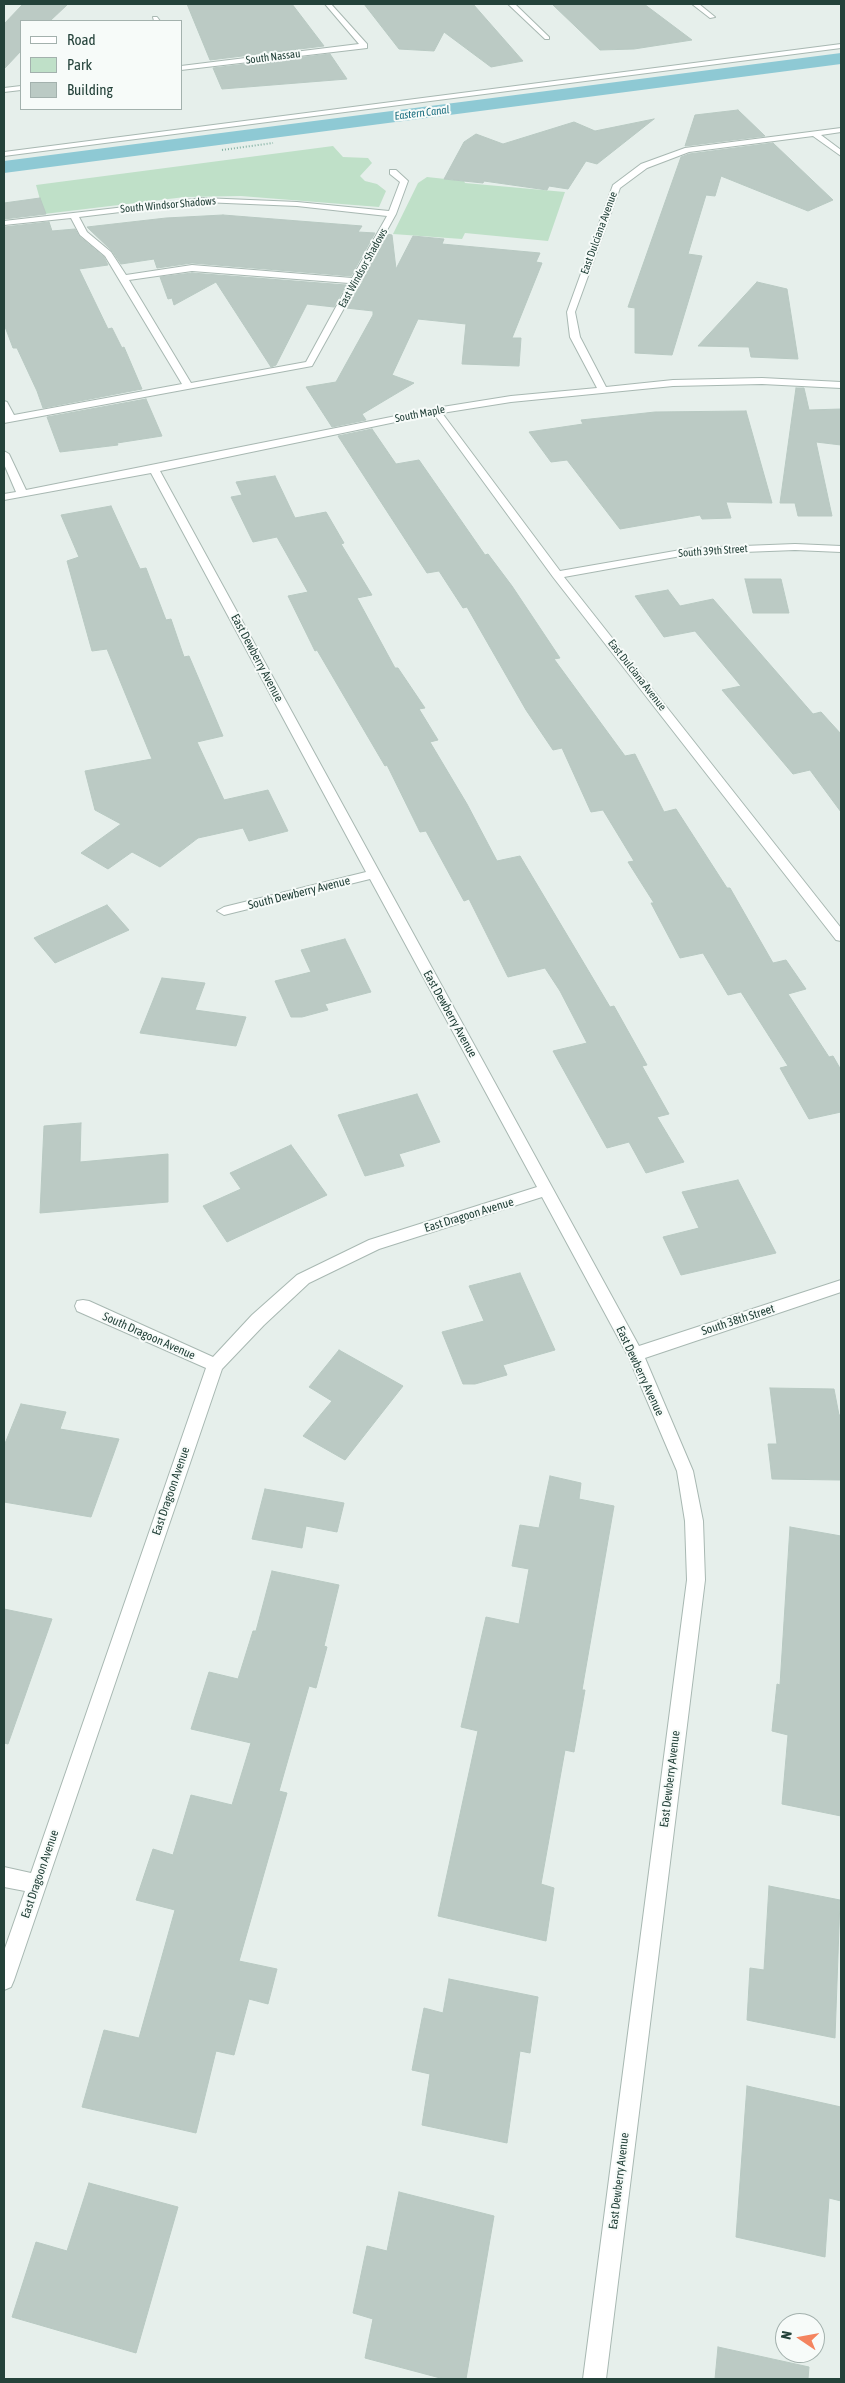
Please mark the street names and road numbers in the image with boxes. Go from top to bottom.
street label: South Nassau [245,47,301,67]
street label: East Dulciana Avenue [578,190,620,276]
street label: South Windsor Shadows [120,194,216,216]
street label: East Windsor Shadows [336,226,390,310]
street label: South Maple [394,403,446,425]
street label: South 39th Street [678,542,748,560]
street label: East Dewberry Avenue [228,612,286,704]
street label: East Dulciana Avenue [605,637,669,713]
street label: South Dewberry Avenue [246,873,352,913]
street label: East Dewberry Avenue [420,968,480,1060]
street label: East Dragoon Avenue [423,1195,515,1235]
street label: South 38th Street [700,1301,776,1339]
street label: South Dragoon Avenue [100,1309,198,1363]
street label: East Dewberry Avenue [613,1324,667,1418]
street label: East Dragoon Avenue [149,1445,193,1537]
street label: East Dewberry Avenue [657,1730,683,1828]
street label: East Dragoon Avenue [18,1828,62,1920]
street label: East Dewberry Avenue [606,2132,632,2230]

